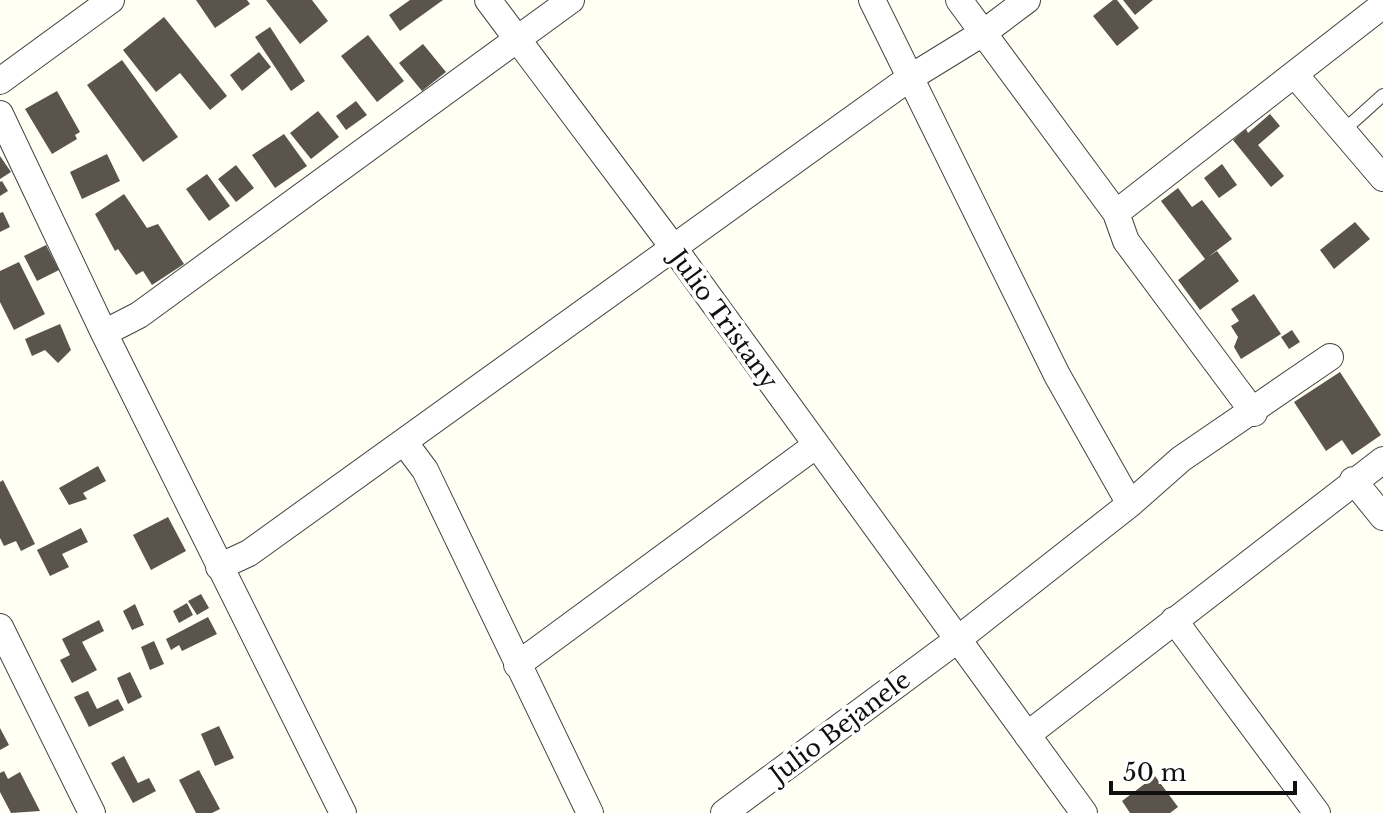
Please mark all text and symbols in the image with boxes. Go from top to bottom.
street label: Julio Tristany [662,241,785,395]
street label: Julio Bejanele [762,665,916,791]
scale bar [1111,745,1295,795]
text: 50 m [1123,758,1187,787]

